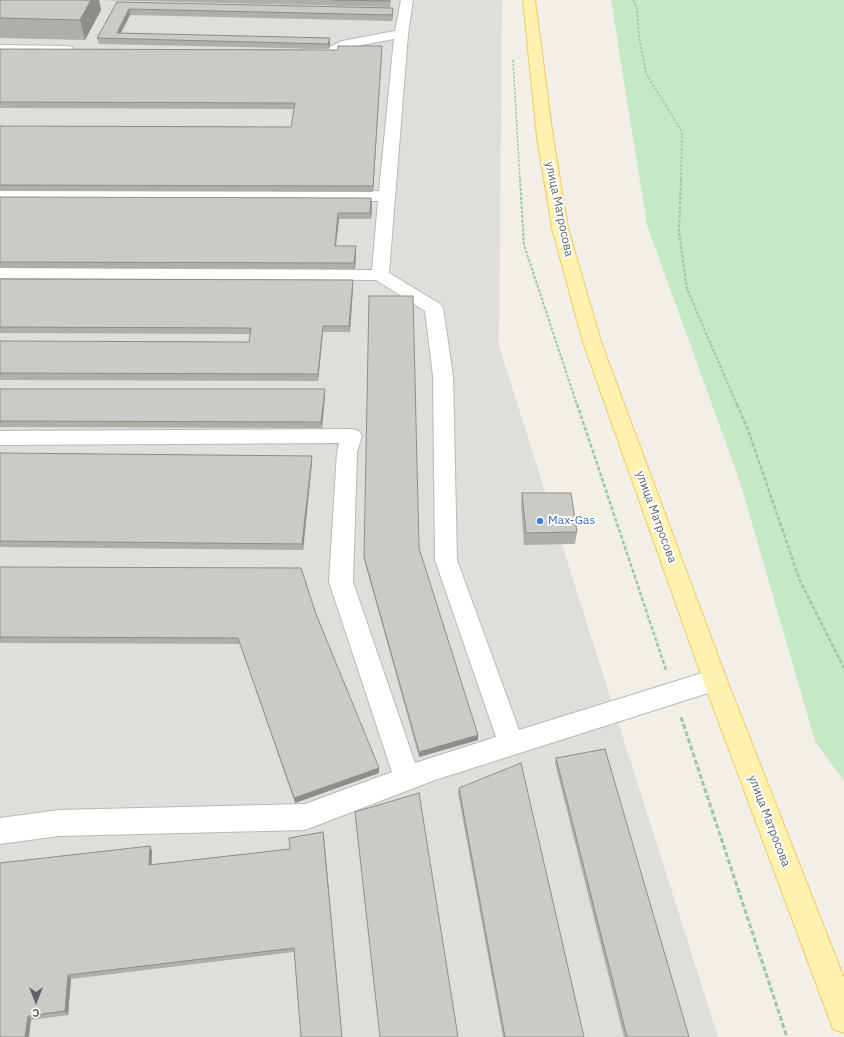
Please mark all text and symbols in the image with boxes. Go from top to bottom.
street label: улица Матросова [542,160,576,258]
street label: улица Матросова [633,469,679,565]
place label: Max-Gas [548,514,595,528]
marker: Max-Gas [535,516,545,526]
street label: улица Матросова [745,773,793,869]
north arrow [16,981,56,1021]
text: С [32,1006,40,1020]

